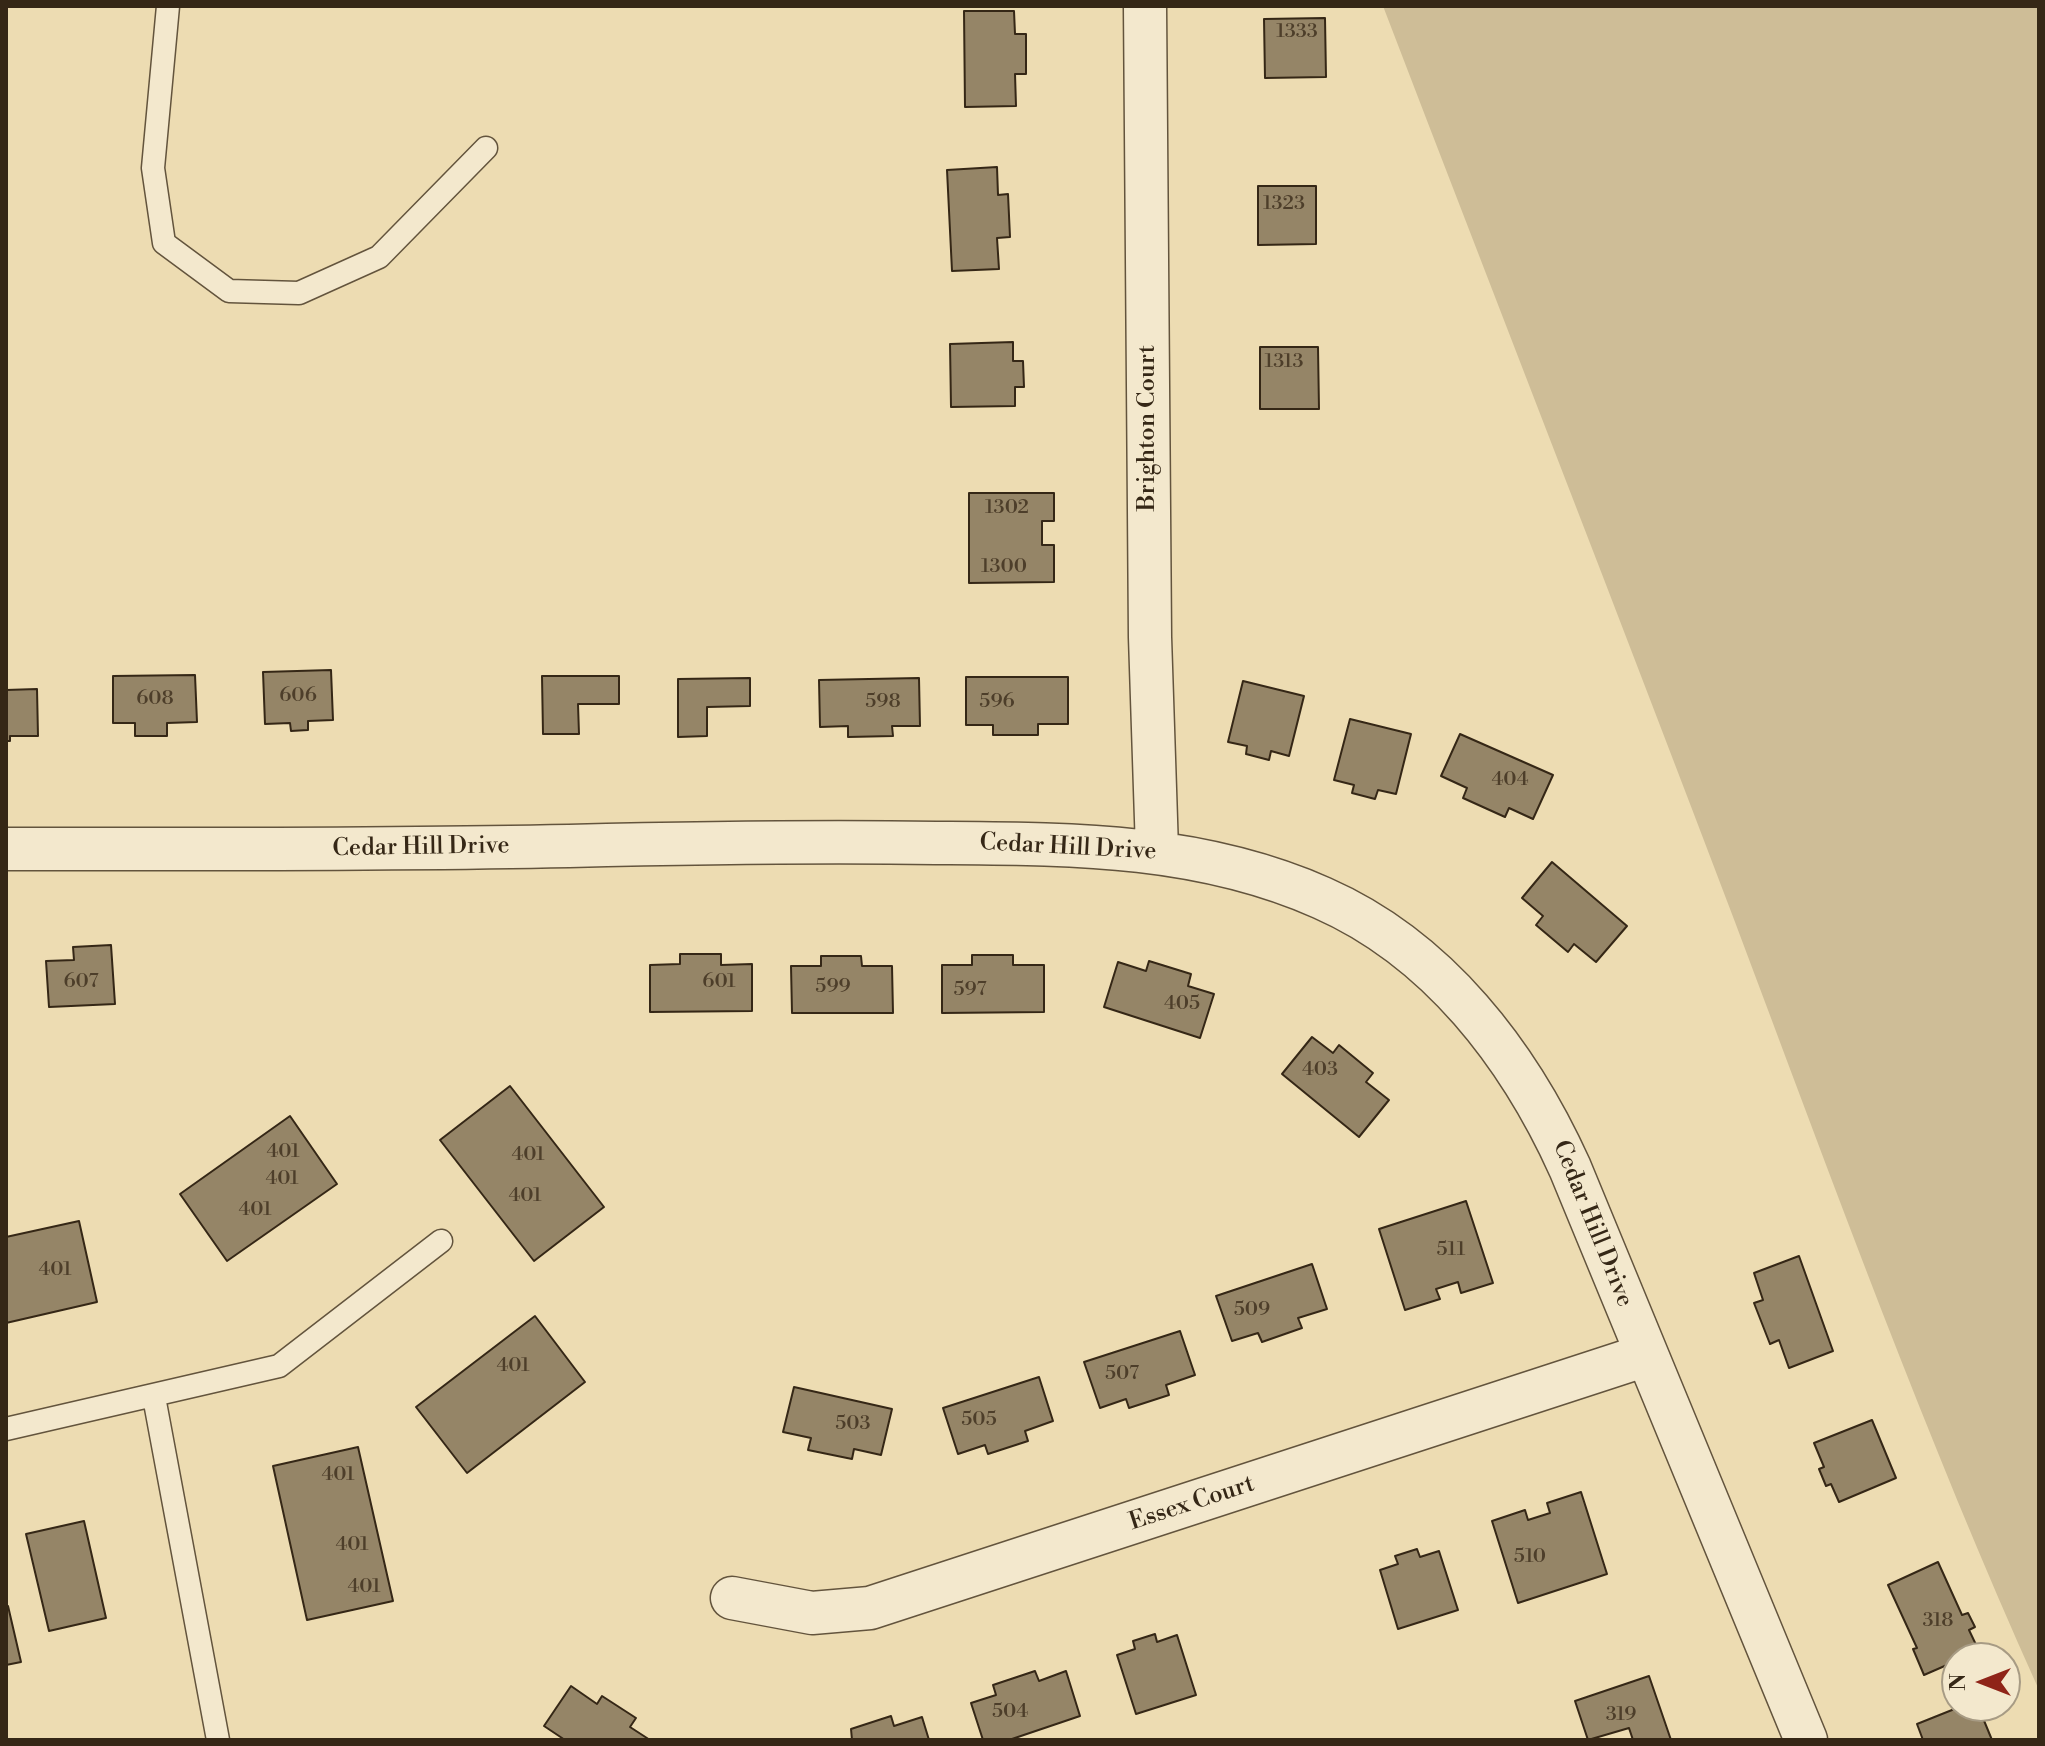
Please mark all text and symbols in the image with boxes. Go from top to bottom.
house number: 1333 [1276,20,1318,44]
house number: 1323 [1263,192,1305,216]
street label: Brighton Court [1134,345,1162,511]
house number: 1313 [1265,350,1303,374]
house number: 1302 [985,496,1029,520]
house number: 1300 [981,555,1027,579]
house number: 606 [279,684,317,708]
house number: 608 [136,687,174,711]
house number: 598 [865,690,901,714]
house number: 596 [979,690,1015,714]
house number: 404 [1491,768,1529,792]
street label: Cedar Hill Drive [979,829,1157,867]
street label: Cedar Hill Drive [332,832,510,864]
house number: 607 [63,970,99,994]
house number: 601 [702,970,736,994]
house number: 599 [815,975,851,999]
house number: 597 [953,978,987,1002]
house number: 405 [1164,992,1200,1016]
house number: 403 [1302,1058,1338,1082]
street label: Cedar Hill Drive [1545,1137,1639,1311]
house number: 401 [266,1140,300,1164]
house number: 401 [511,1143,545,1167]
house number: 401 [265,1167,299,1191]
house number: 401 [508,1184,542,1208]
house number: 401 [238,1198,272,1222]
house number: 511 [1437,1238,1465,1262]
house number: 401 [38,1258,72,1282]
house number: 509 [1234,1298,1270,1322]
house number: 401 [496,1354,530,1378]
house number: 507 [1105,1362,1139,1386]
house number: 505 [961,1408,997,1432]
house number: 503 [835,1412,871,1436]
house number: 401 [321,1463,355,1487]
street label: Essex Court [1126,1470,1258,1538]
house number: 401 [335,1533,369,1557]
house number: 510 [1514,1545,1546,1569]
house number: 401 [347,1575,381,1599]
house number: 318 [1922,1609,1954,1633]
north arrow [1941,1642,2021,1722]
text: N [1945,1673,1972,1691]
house number: 504 [992,1700,1028,1724]
house number: 319 [1606,1703,1636,1727]

